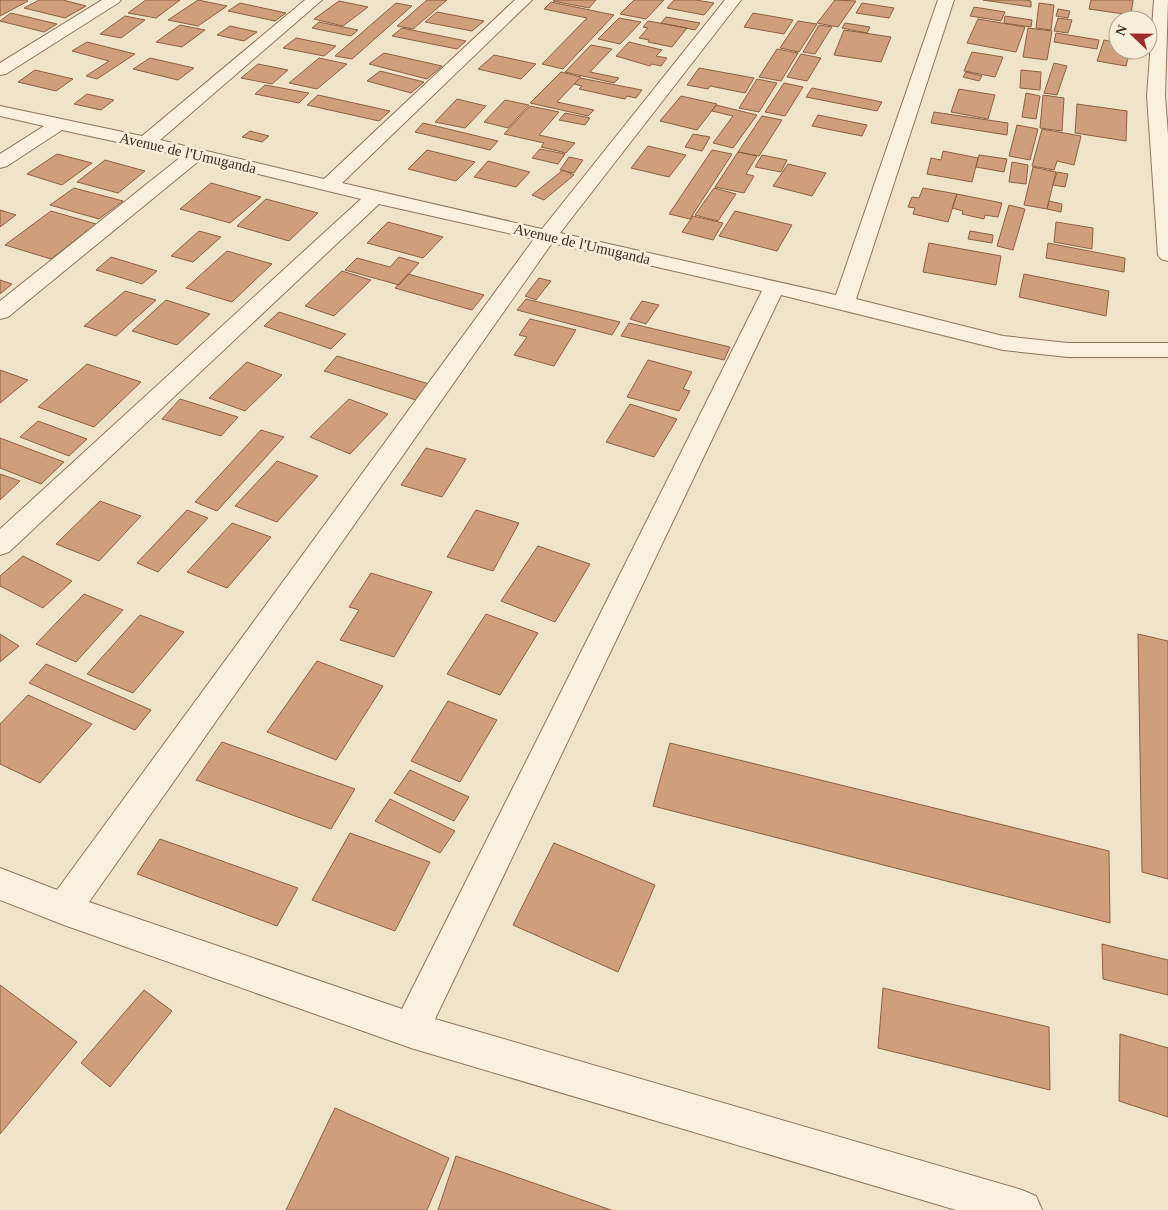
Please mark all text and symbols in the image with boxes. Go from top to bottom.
north arrow [1108,10,1158,60]
text: N [1113,23,1130,38]
street label: Avenue de l'Umuganda [118,129,258,177]
street label: Avenue de l'Umuganda [512,220,652,268]

